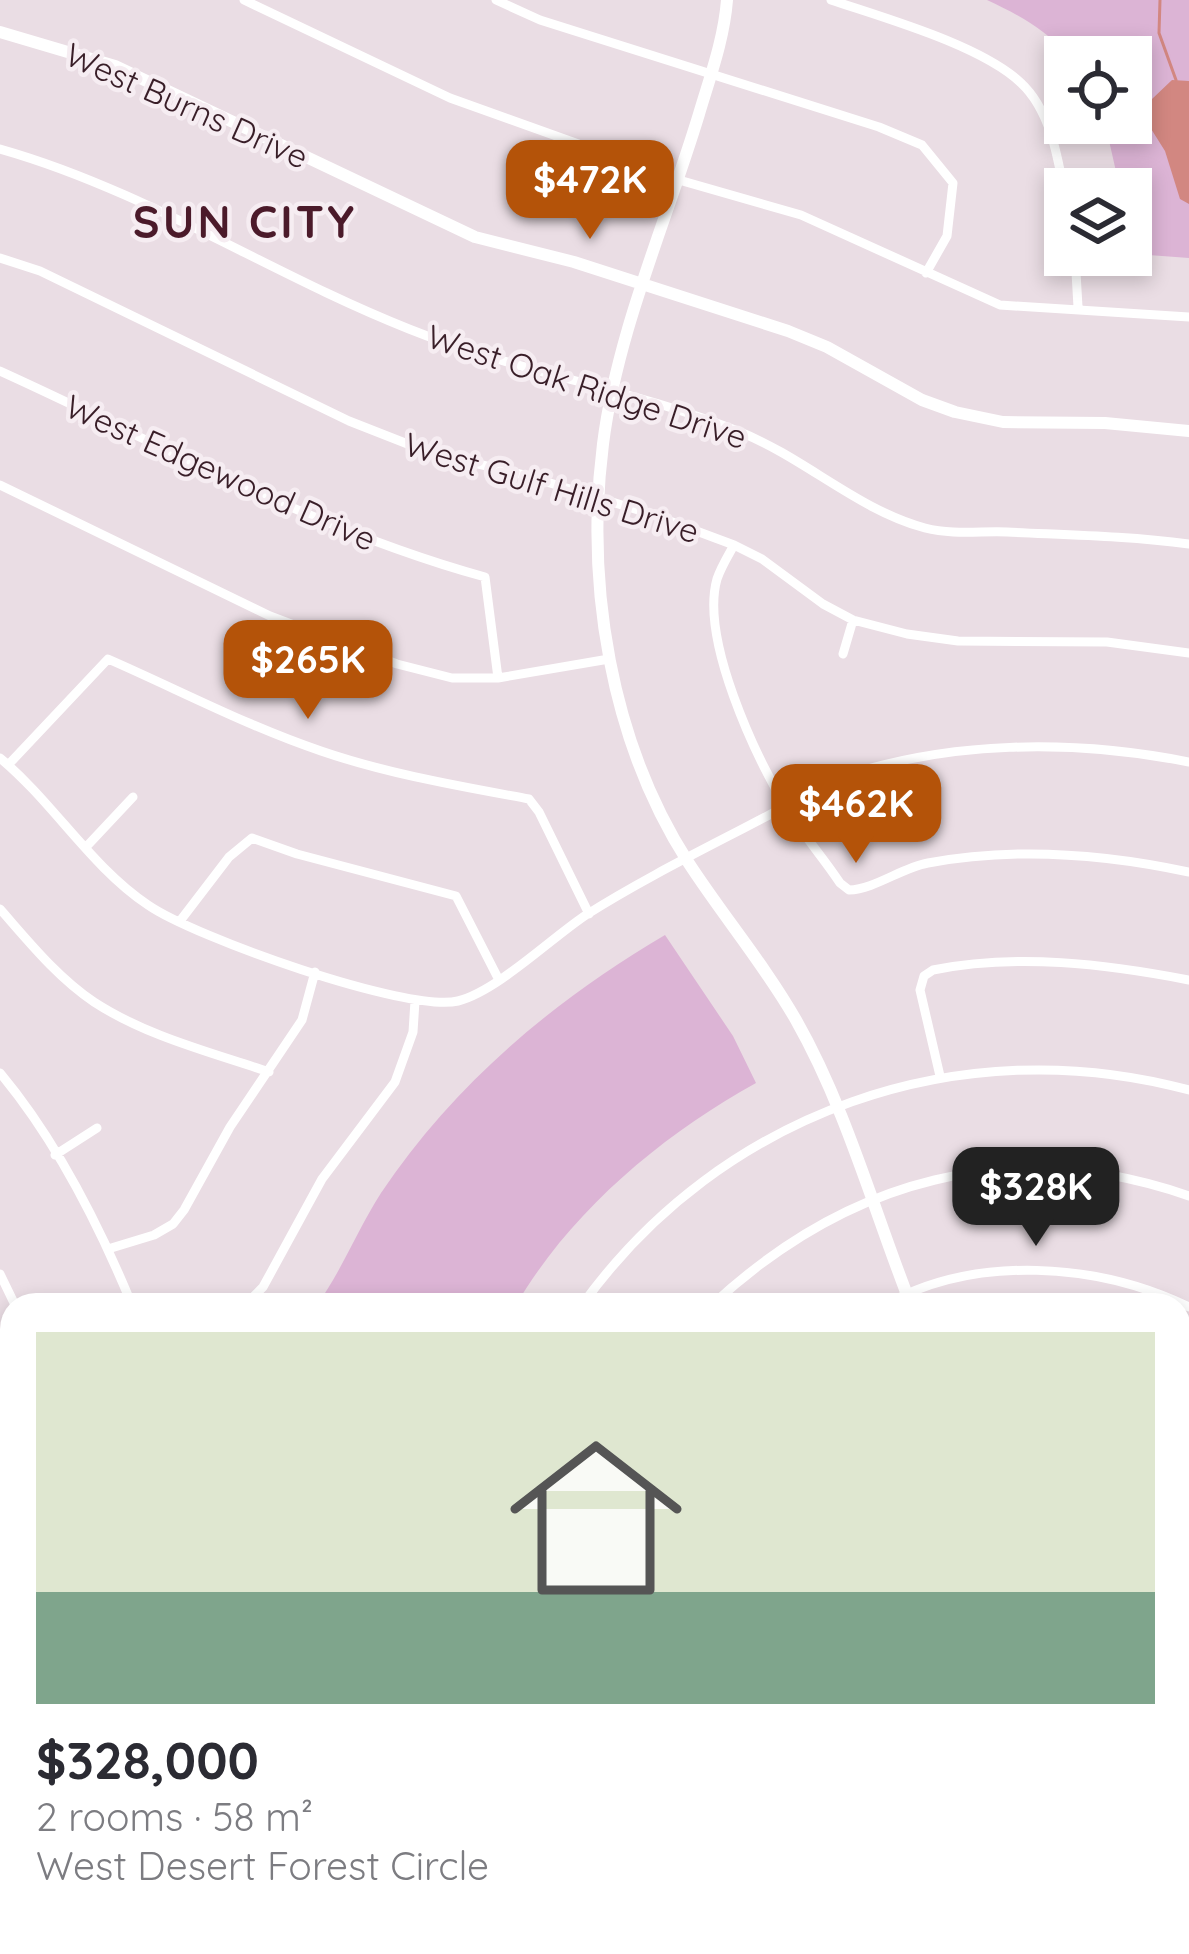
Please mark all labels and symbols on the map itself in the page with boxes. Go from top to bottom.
street label: West Burns Drive [59,33,315,177]
pin: $472K [506,140,674,242]
district label: SUN CITY [133,193,357,249]
street label: West Oak Ridge Drive [422,315,752,457]
street label: West Edgewood Drive [59,385,383,559]
street label: West Gulf Hills Drive [400,423,704,551]
pin: $265K [224,620,392,722]
pin: $462K [772,764,940,866]
pin: $328K [952,1147,1120,1249]

